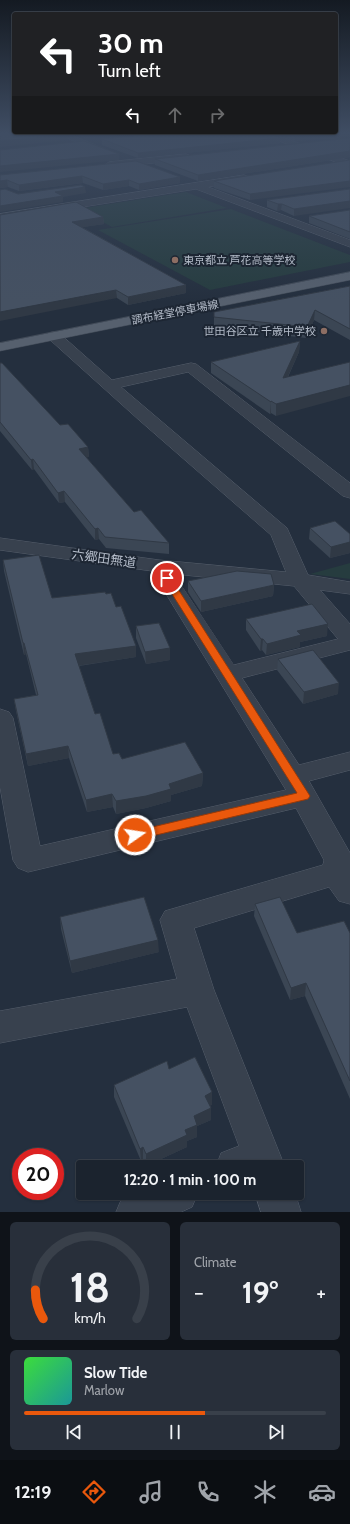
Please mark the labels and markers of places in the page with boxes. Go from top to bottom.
place label: 東京都立 芦花高等学校 [183,253,295,267]
marker: 東京都立 芦花高等学校 [170,255,180,265]
place label: 世田谷区立 千歳中学校 [204,324,316,338]
marker: 世田谷区立 千歳中学校 [319,326,329,336]
pin [150,561,184,595]

